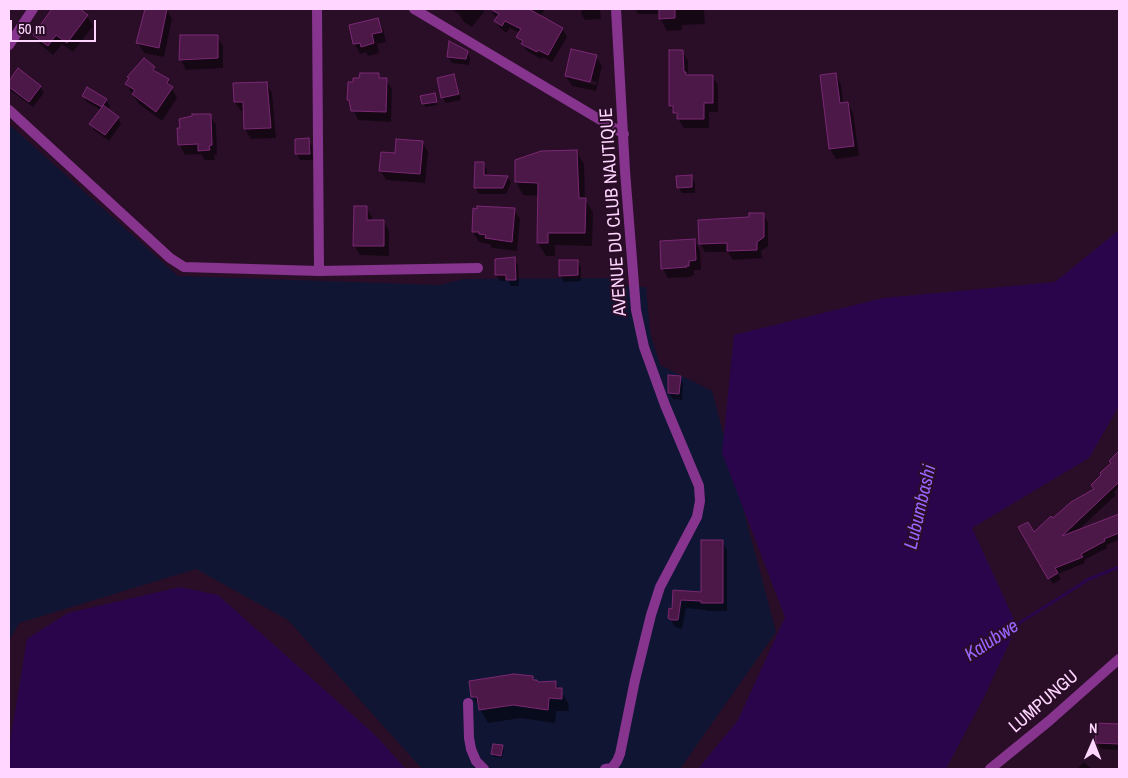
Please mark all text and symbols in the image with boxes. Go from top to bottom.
scale bar [12,10,99,42]
text: 50 m [18,18,45,39]
street label: AVENUE DU CLUB NAUTIQUE [596,107,632,317]
water label: Lubumbashi [900,463,942,551]
water label: Kalubwe [961,615,1023,667]
street label: LUMPUNGU [1005,666,1083,738]
north arrow [1068,718,1118,768]
text: N [1089,719,1098,737]

